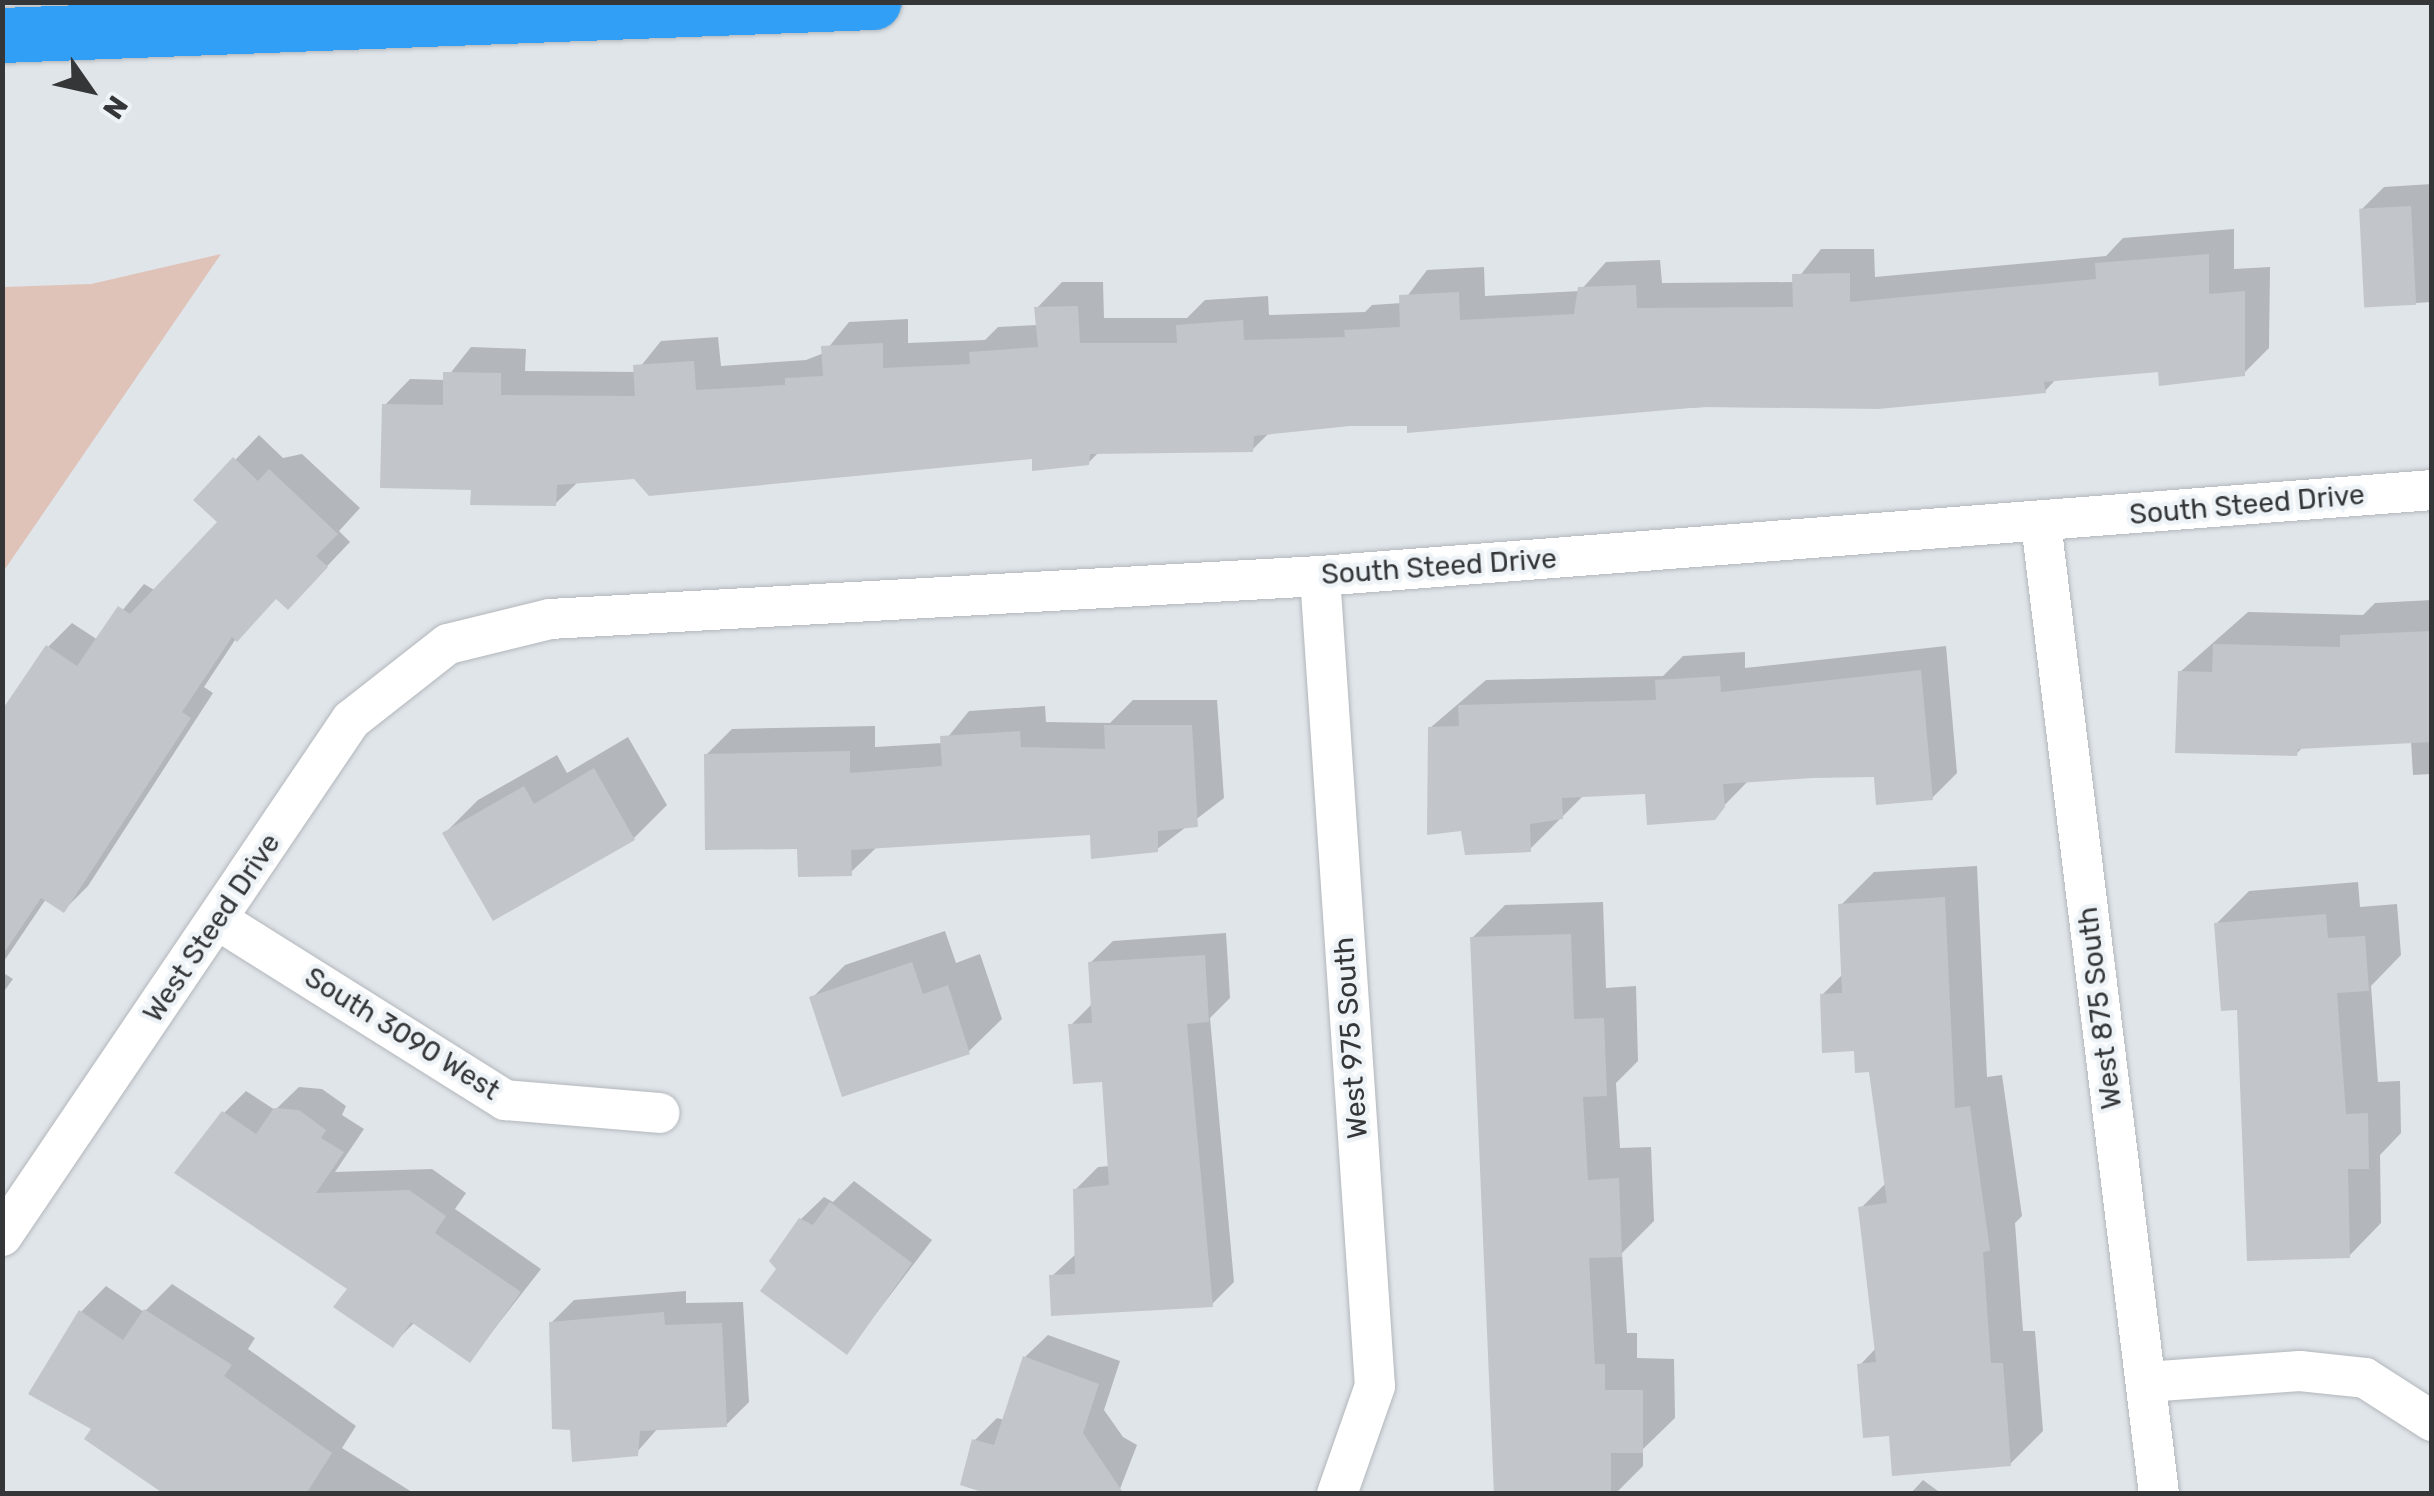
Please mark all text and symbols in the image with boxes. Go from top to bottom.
north arrow [40,40,140,140]
text: N [96,89,135,125]
street label: South Steed Drive [2128,478,2366,532]
street label: South Steed Drive [1320,542,1558,592]
street label: West Steed Drive [137,827,287,1029]
street label: West 875 South [2071,905,2129,1111]
street label: West 975 South [1327,936,1375,1140]
street label: South 3090 West [298,960,506,1108]

